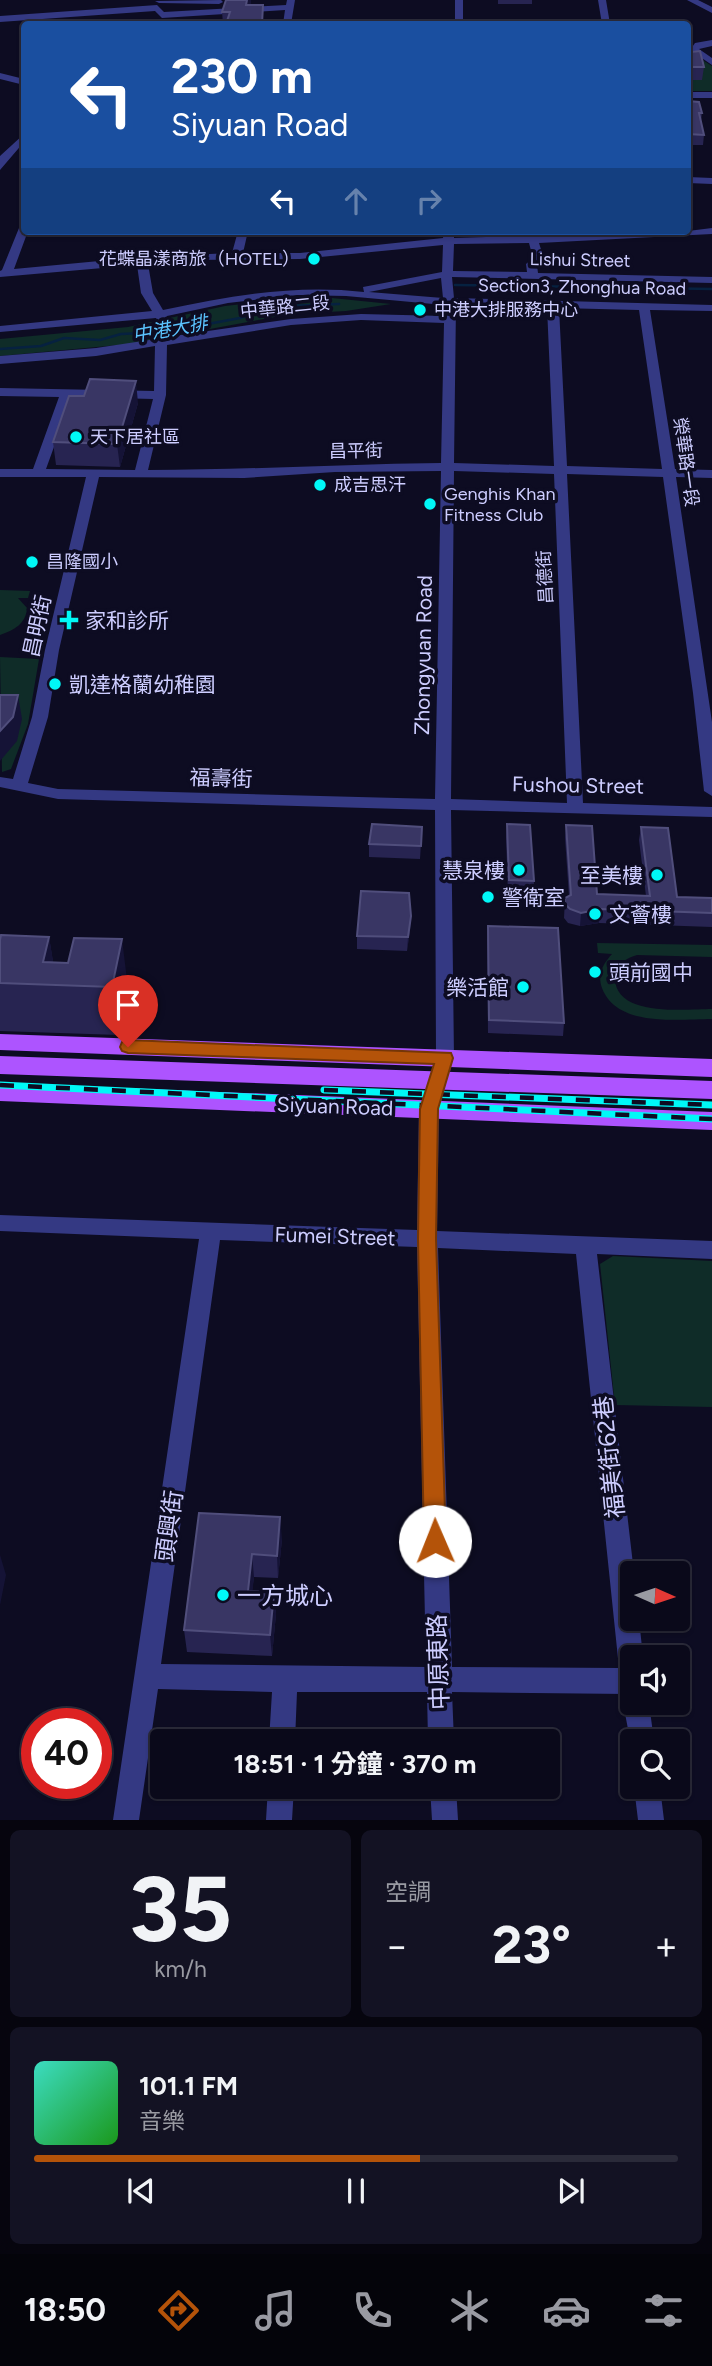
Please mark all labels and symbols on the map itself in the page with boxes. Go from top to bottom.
place label: 花蝶晶漾商旅（HOTEL） [99,248,300,270]
street label: Lishui Street [529,248,631,272]
marker: 花蝶晶漾商旅（HOTEL） [306,251,322,267]
street label: Section3, Zhonghua Road [478,274,686,300]
street label: 中華路二段 [239,291,331,323]
place label: 中港大排服務中心 [434,299,578,321]
marker: 中港大排服務中心 [412,302,428,318]
water label: 中港大排 [131,311,212,347]
street label: 榮華路一段 [669,416,703,508]
place label: 天下居社區 [90,426,180,448]
marker: 天下居社區 [68,429,84,445]
street label: 昌平街 [329,440,383,462]
place label: 成吉思汗 [334,474,406,496]
marker: 成吉思汗 [312,477,328,493]
place label: Genghis Khan Fitness Club [444,483,555,526]
marker: Genghis Khan Fitness Club [422,496,438,512]
street label: 昌德街 [533,549,557,605]
place label: 昌隆國小 [46,551,118,573]
marker: 昌隆國小 [24,554,40,570]
street label: Zhongyuan Road [409,575,437,735]
street label: 昌明街 [18,593,56,659]
place label: 家和診所 [85,608,169,633]
marker: 家和診所 [59,610,79,630]
place label: 凱達格蘭幼稚園 [69,672,216,697]
marker: 凱達格蘭幼稚園 [47,676,63,692]
street label: 福壽街 [189,764,253,792]
street label: Fushou Street [512,771,644,799]
place label: 慧泉樓 [442,858,505,883]
marker: 慧泉樓 [511,862,527,878]
place label: 至美樓 [580,863,643,888]
marker: 至美樓 [649,867,665,883]
place label: 警衛室 [502,885,565,910]
marker: 警衛室 [480,889,496,905]
place label: 文薈樓 [609,902,672,927]
marker: 文薈樓 [587,906,603,922]
place label: 頭前國中 [609,960,693,985]
marker: 頭前國中 [587,964,603,980]
pin [98,975,158,1047]
place label: 樂活館 [446,975,509,1000]
marker: 樂活館 [515,979,531,995]
street label: Siyuan Road [276,1091,394,1121]
street label: Fumei Street [274,1221,396,1251]
street label: 福美街62巷 [588,1394,630,1520]
street label: 頭興街 [150,1488,188,1564]
position arrow [398,1504,472,1578]
north arrow [620,1561,690,1631]
place label: 一方城心 [237,1581,333,1610]
marker: 一方城心 [215,1587,231,1603]
street label: 中原東路 [422,1614,454,1710]
speed limit sign: 40 [21,1708,112,1799]

